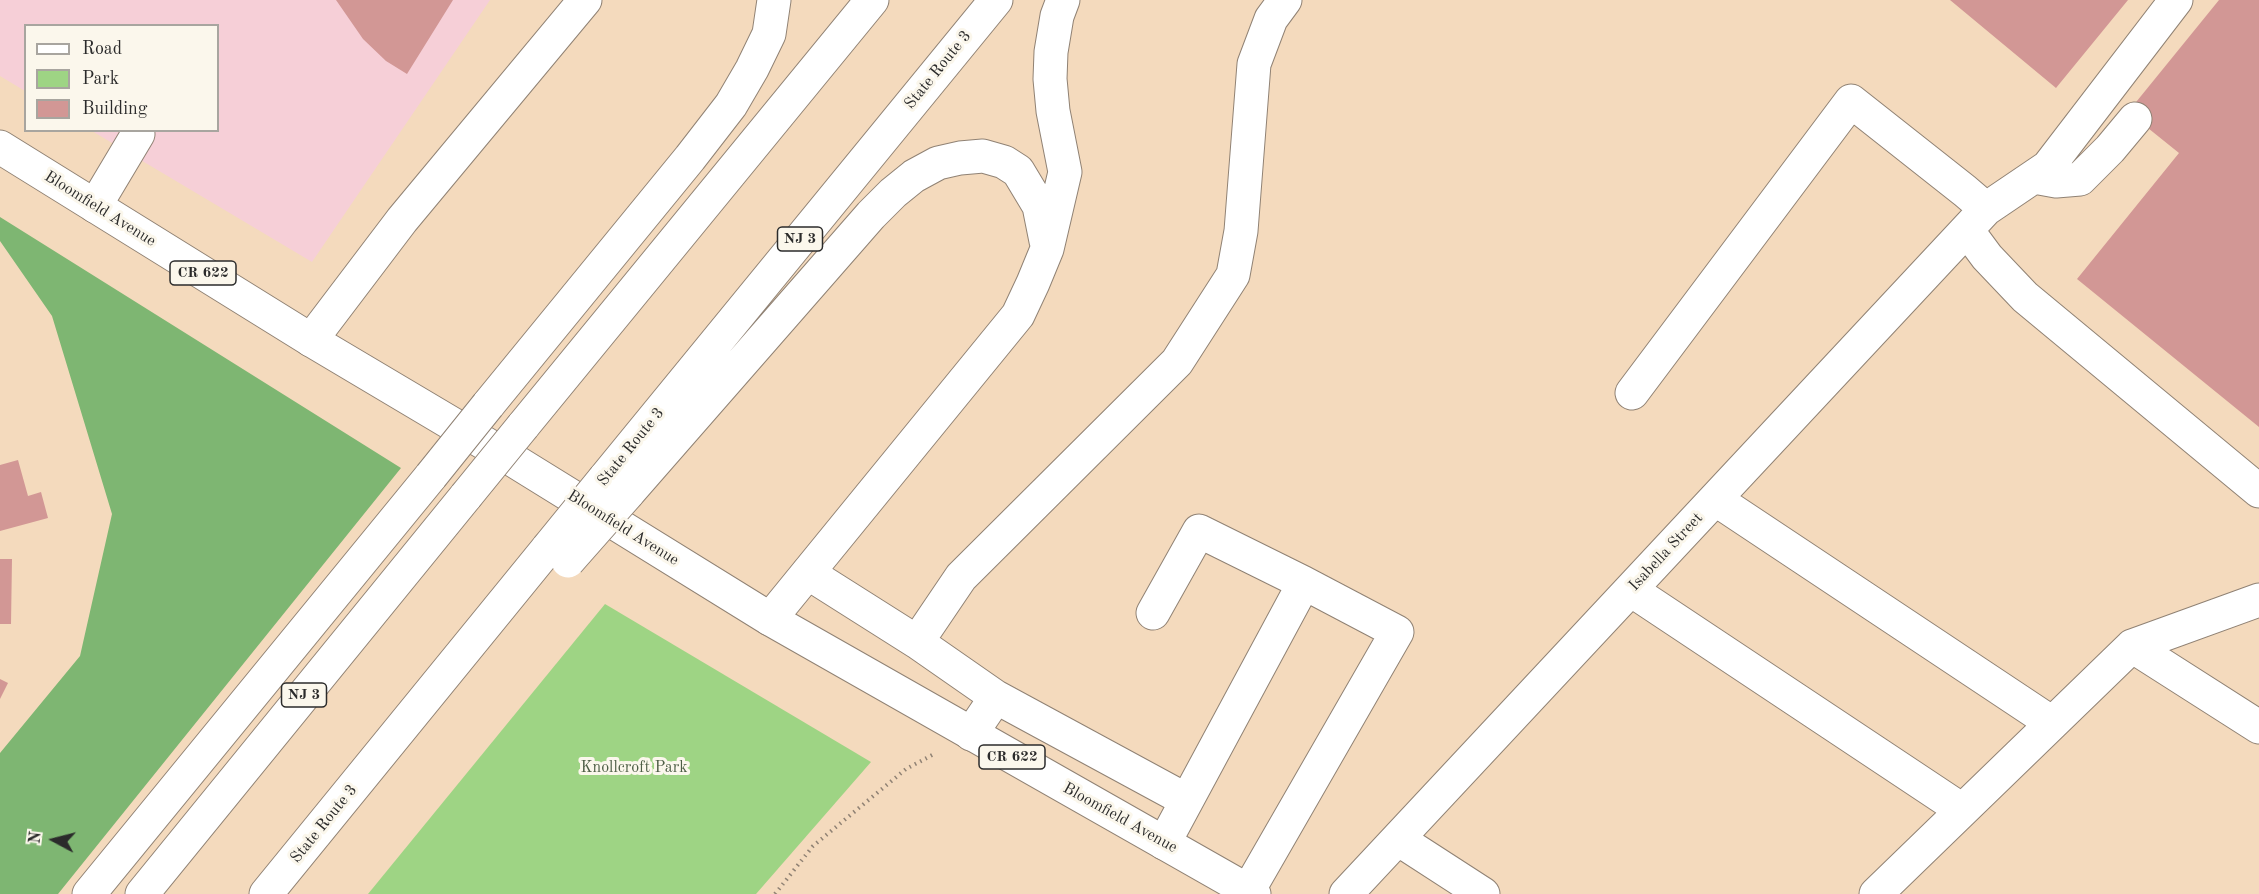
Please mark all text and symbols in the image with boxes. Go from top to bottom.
legend [24,24,219,132]
street label: State Route 3 [900,27,976,113]
text: Road [82,40,122,58]
text: Park [82,70,119,88]
text: Building [82,100,147,118]
street label: Bloomfield Avenue [41,167,159,251]
road number: NJ 3 [778,227,822,251]
road number: CR 622 [170,261,236,285]
street label: State Route 3 [593,404,669,490]
street label: Bloomfield Avenue [564,486,682,570]
street label: Isabella Street [1625,509,1707,595]
road number: NJ 3 [282,683,326,707]
road number: CR 622 [979,745,1045,769]
park label: Knollcroft Park [580,758,688,778]
street label: Bloomfield Avenue [1059,779,1181,857]
street label: State Route 3 [286,781,362,867]
north arrow [24,810,84,870]
text: N [27,831,45,845]

